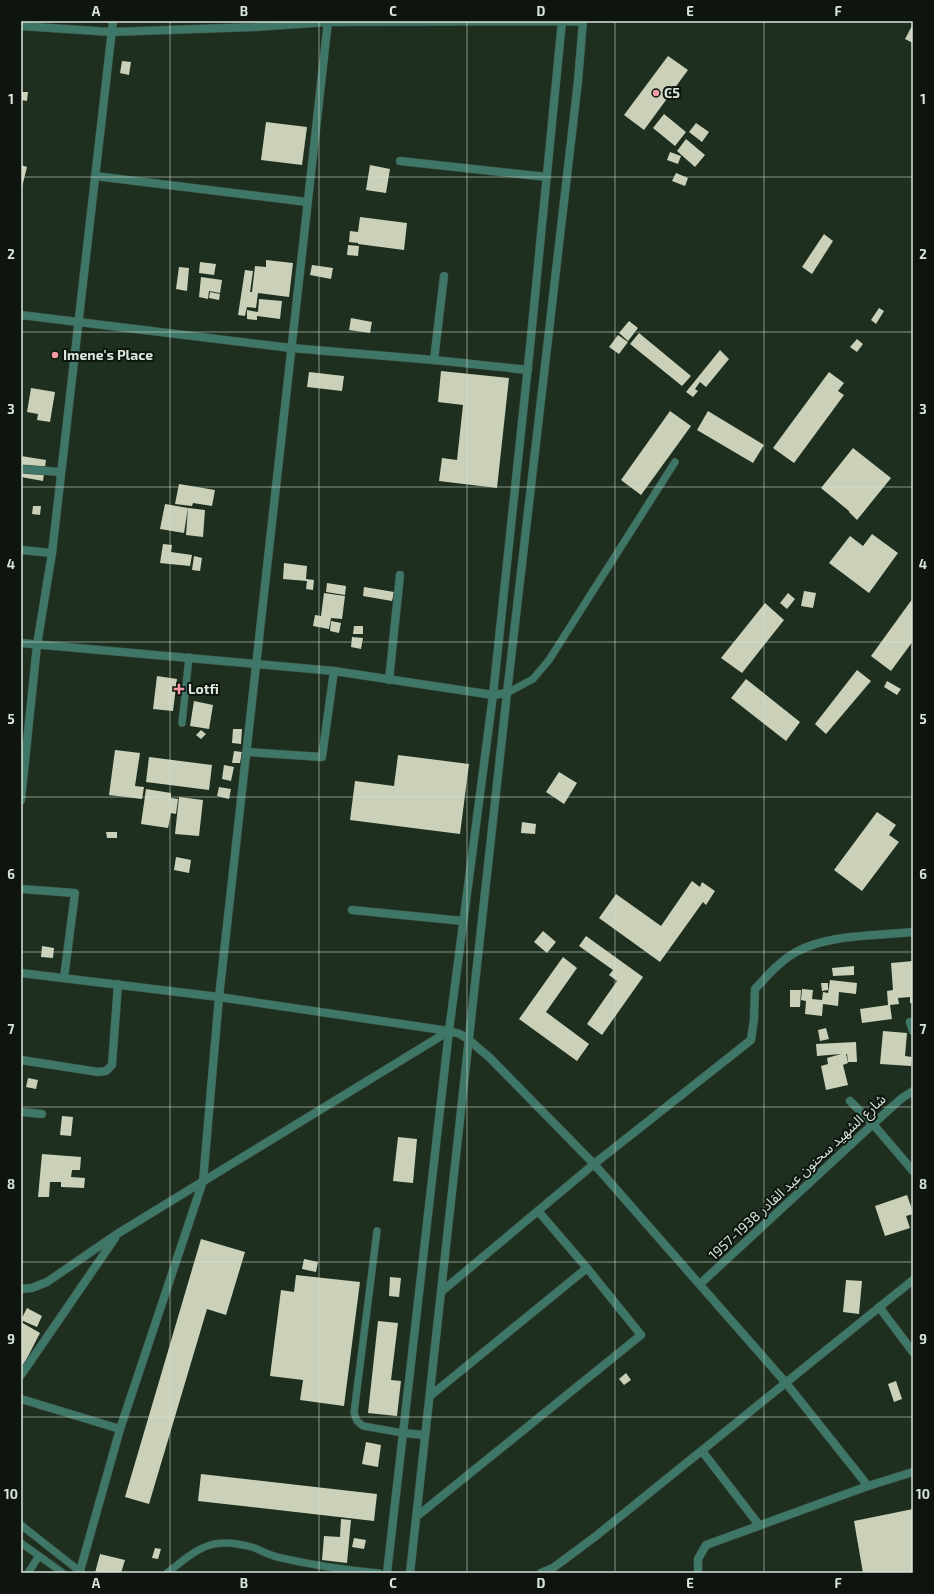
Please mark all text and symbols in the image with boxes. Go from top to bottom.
text: A [92,3,101,19]
text: B [240,3,248,19]
text: C [389,3,397,19]
text: D [537,3,546,19]
text: E [686,3,694,19]
text: F [834,3,842,19]
place label: C5 [664,84,680,101]
marker: C5 [651,88,661,98]
text: 1 [8,91,14,107]
text: 1 [920,91,926,107]
text: 2 [7,246,15,262]
text: 2 [919,246,927,262]
place label: Imene's Place [63,346,153,363]
marker: Imene's Place [50,350,60,360]
text: 3 [7,401,15,417]
text: 3 [919,401,927,417]
text: 4 [7,556,15,572]
text: 4 [919,556,927,572]
place label: Lotfi [188,680,219,697]
marker: Lotfi [173,683,185,695]
text: 5 [7,711,15,727]
text: 5 [919,711,927,727]
text: 6 [7,866,15,882]
text: 6 [919,866,927,882]
text: 7 [8,1021,15,1037]
text: 7 [920,1021,927,1037]
street label: شارع الشهيد سحنون عبد القادر 1938-1957 [705,1090,891,1266]
text: 8 [7,1176,15,1192]
text: 8 [919,1176,927,1192]
text: 9 [7,1331,15,1347]
text: 9 [919,1331,927,1347]
text: 10 [4,1486,18,1502]
text: 10 [916,1486,930,1502]
text: A [92,1575,101,1591]
text: B [240,1575,248,1591]
text: C [389,1575,397,1591]
text: D [537,1575,546,1591]
text: E [686,1575,694,1591]
text: F [834,1575,842,1591]

